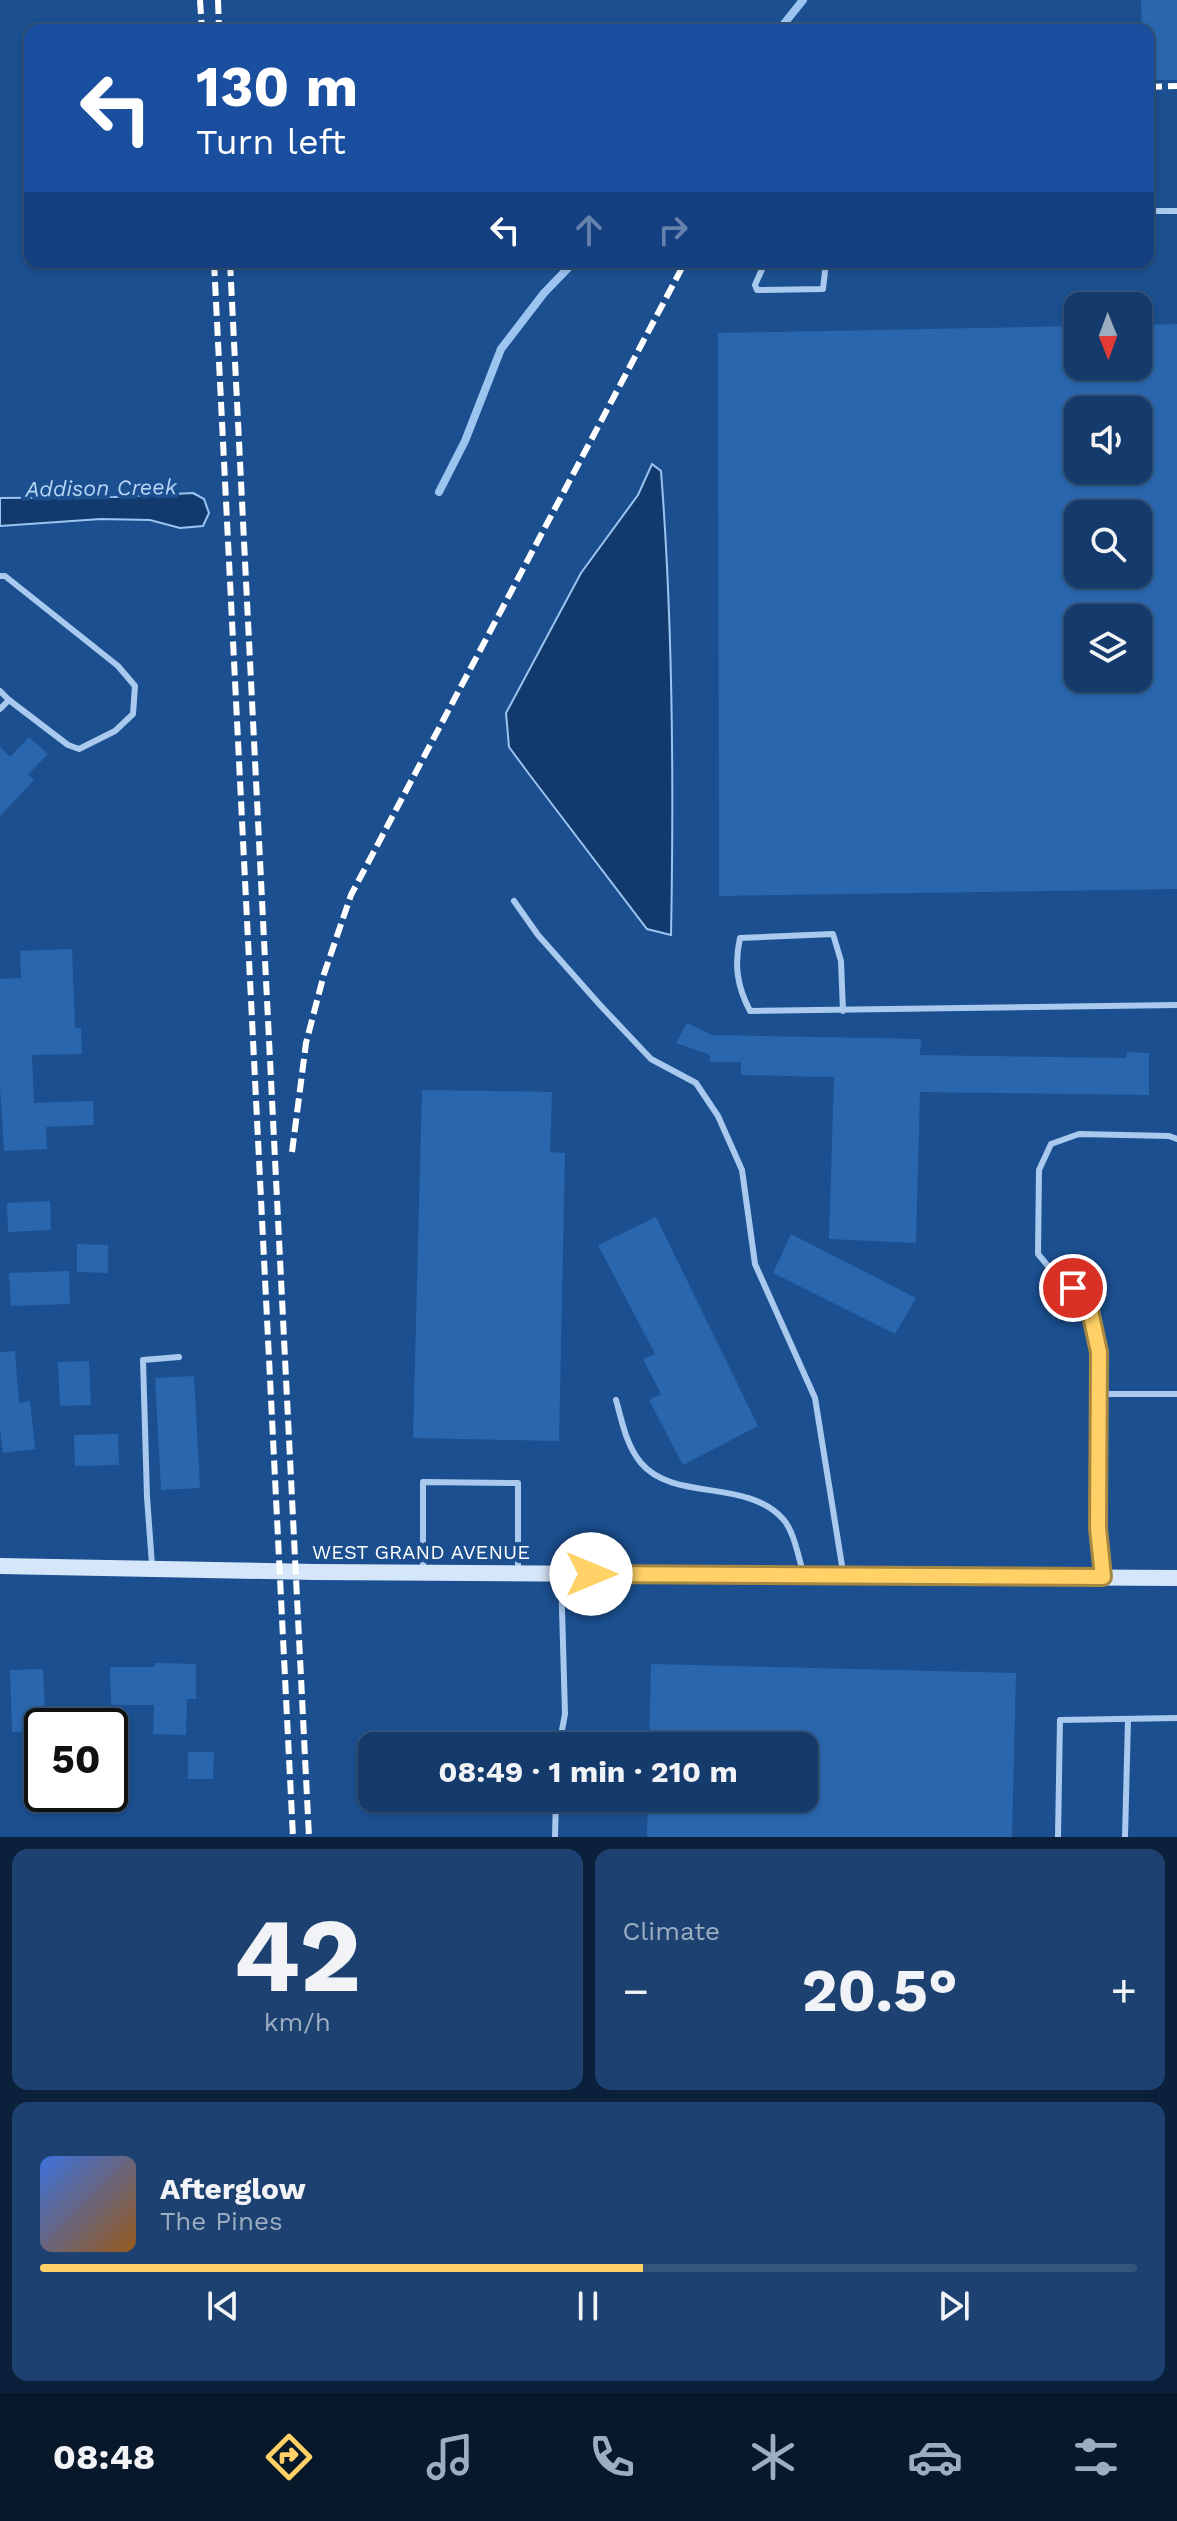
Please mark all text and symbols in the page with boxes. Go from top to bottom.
text: 130 m [196,54,358,120]
icon: left [64,56,168,160]
text: Turn left [196,121,346,163]
icon: left [483,208,527,252]
icon: ahead [567,208,611,252]
icon: right [651,208,695,252]
north arrow [1064,292,1152,380]
map controls [1064,292,1152,692]
button: sound [1064,396,1152,484]
water label: Addison Creek [24,474,178,502]
button: search [1064,500,1152,588]
button: layers [1064,604,1152,692]
pin [1039,1254,1107,1322]
icon: arrive [1051,1266,1095,1310]
position arrow [549,1532,633,1616]
street label: WEST GRAND AVENUE [312,1540,530,1564]
speed limit sign: 50 [24,1708,128,1812]
text: 08:49 · 1 min · 210 m [438,1754,738,1789]
text: 42 [233,1894,361,2016]
text: Climate [623,1916,720,1946]
text: 20.5° [802,1955,958,2026]
text: − [623,1965,649,2017]
text: + [1110,1965,1137,2017]
text: km/h [264,2007,331,2037]
text: Afterglow [160,2171,306,2206]
text: The Pines [160,2206,283,2236]
icon: previous [201,2284,245,2328]
icon: pause [566,2284,610,2328]
icon: next [932,2284,976,2328]
icon: directions [261,2429,317,2485]
icon: music [422,2429,478,2485]
icon: phone [584,2429,640,2485]
icon: climate [745,2429,801,2485]
icon: car [907,2429,963,2485]
icon: filters [1068,2429,1124,2485]
text: 08:48 [53,2436,155,2478]

